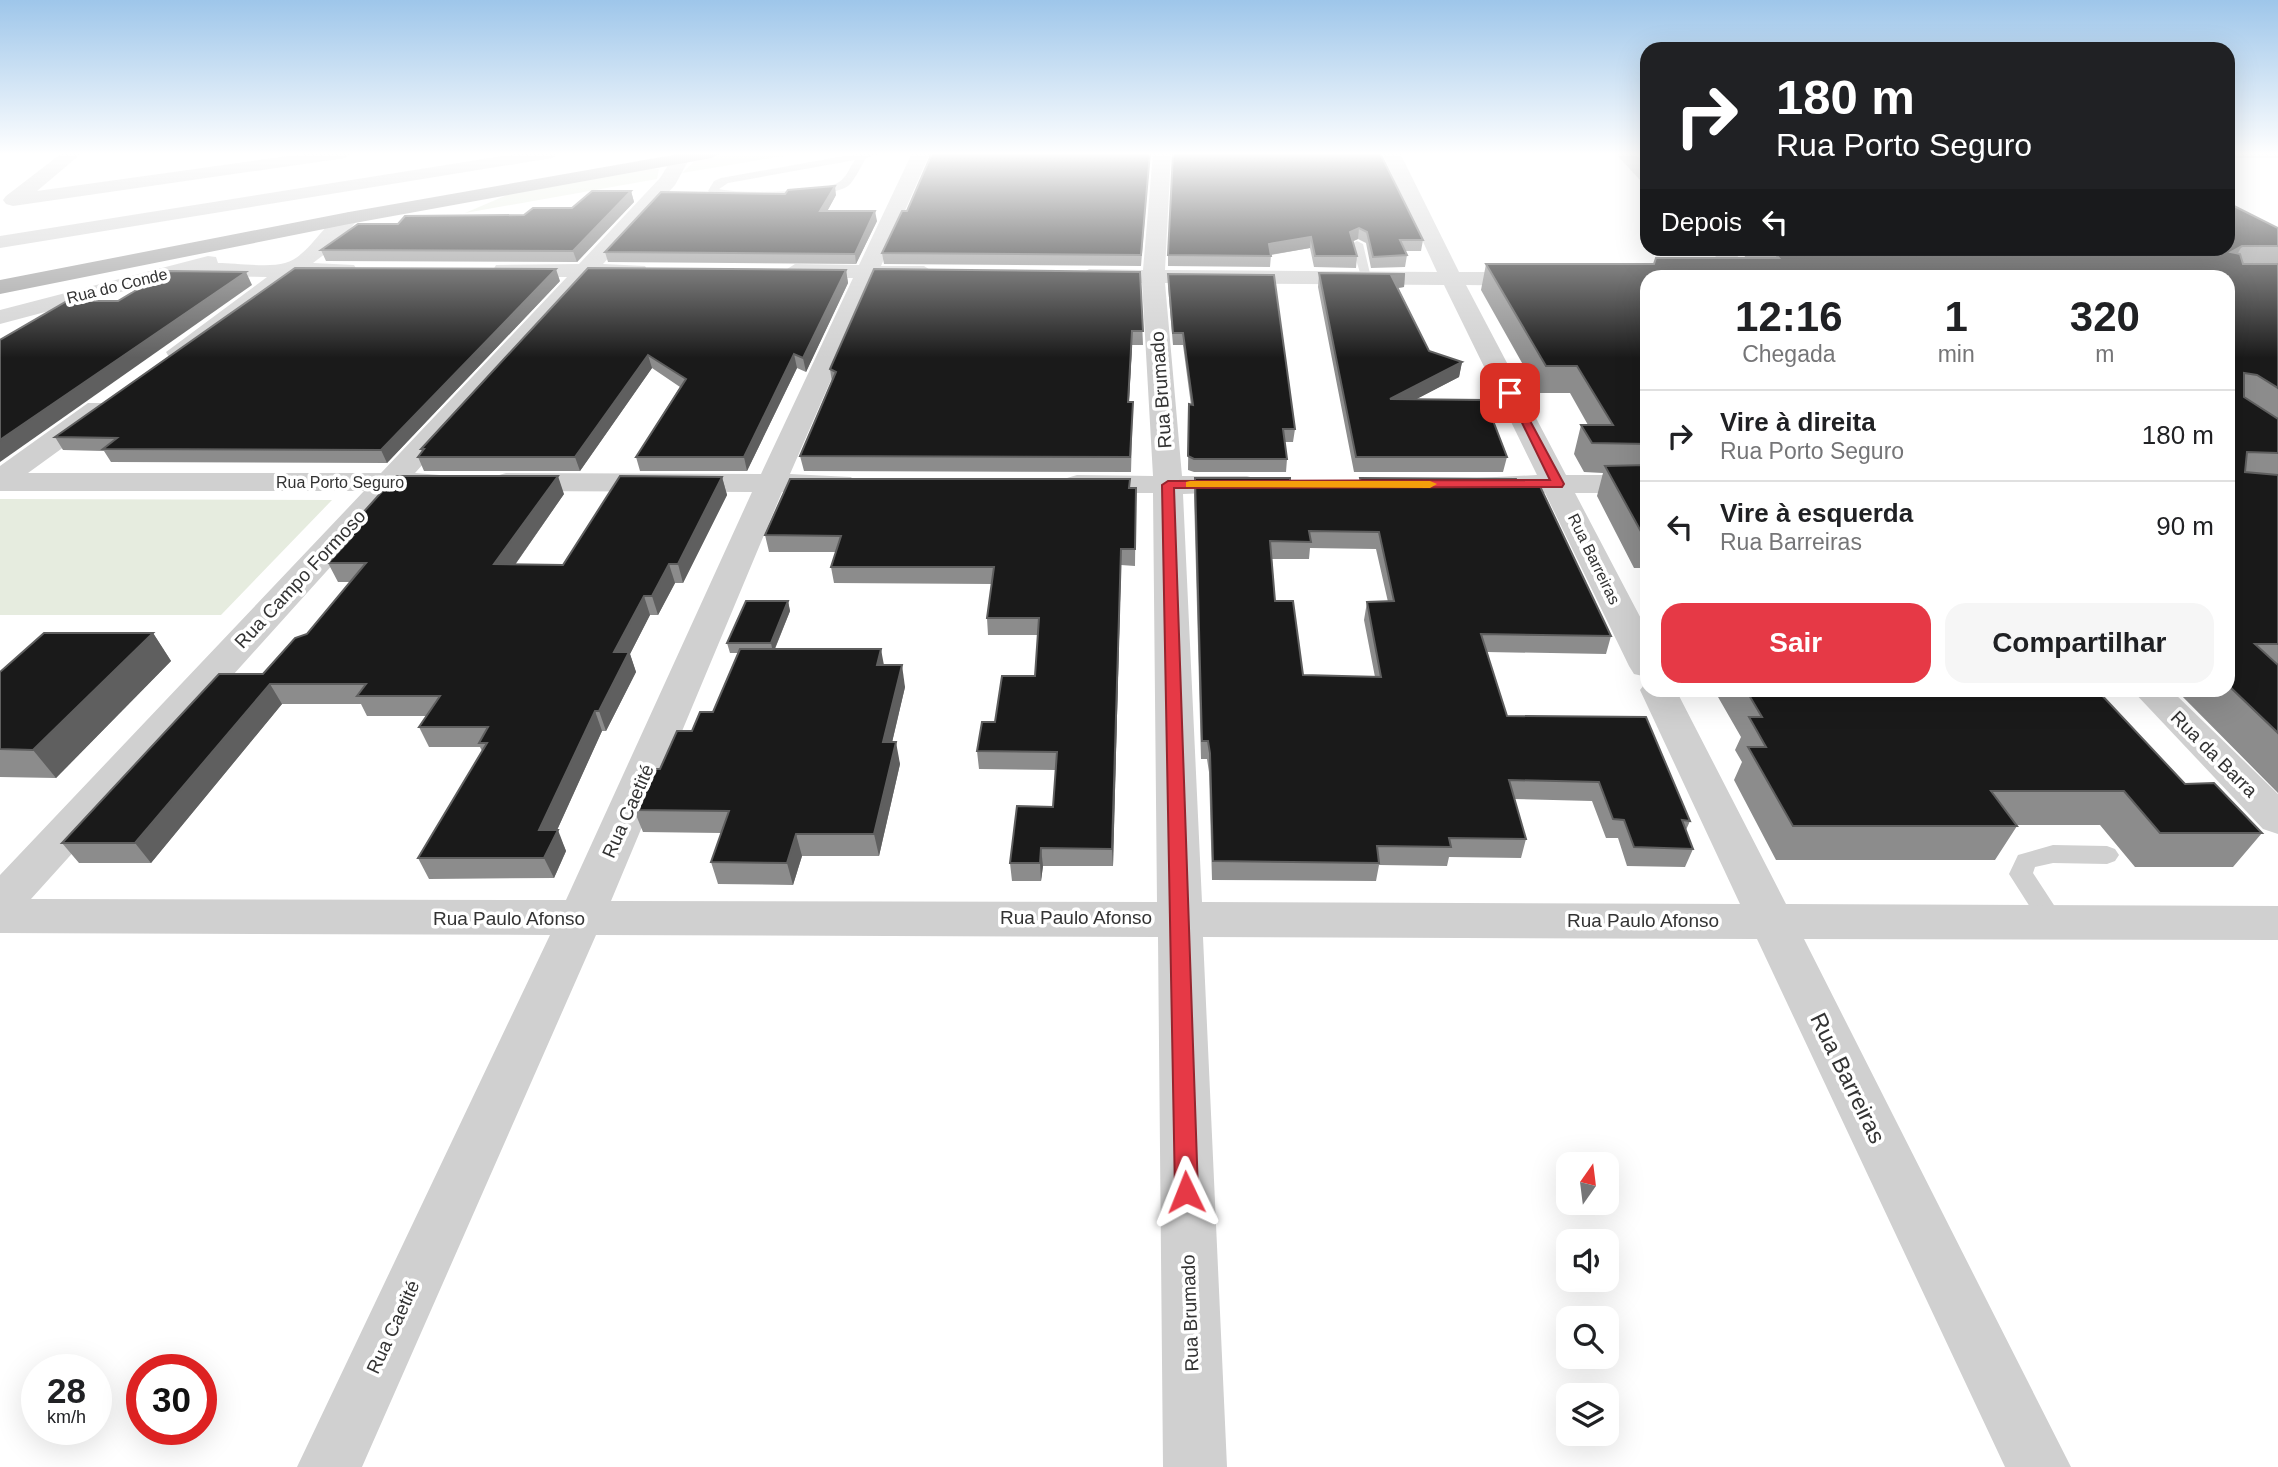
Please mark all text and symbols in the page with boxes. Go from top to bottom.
icon: right [1661,70,1752,161]
text: 180 m [1776,70,1915,124]
text: Rua Porto Seguro [1776,127,2032,163]
icon: left [1756,203,1794,241]
text: Depois [1661,207,1742,237]
street label: Rua do Conde [65,265,169,307]
text: 12:16 [1735,293,1843,340]
text: 1 [1944,293,1968,340]
text: 320 [2070,293,2140,340]
street label: Rua Brumado [1146,331,1176,449]
text: Chegada [1742,341,1836,367]
text: min [1938,341,1975,367]
text: m [2095,341,2114,367]
pin [1480,363,1540,423]
icon: arrive [1491,374,1529,412]
text: Vire à direita [1720,407,1876,437]
icon: right [1661,417,1699,455]
text: 180 m [2142,420,2214,450]
text: Rua Porto Seguro [1720,438,1904,464]
street label: Rua Porto Seguro [276,474,404,491]
text: Vire à esquerda [1720,498,1913,528]
street label: Rua Campo Formoso [230,505,370,653]
icon: left [1661,508,1699,546]
street label: Rua Barreiras [1565,511,1623,607]
text: 90 m [2156,511,2214,541]
text: Rua Barreiras [1720,529,1862,555]
button: Sair [1661,603,1931,683]
button: Compartilhar [1945,603,2214,683]
street label: Rua da Barra [2167,707,2262,802]
street label: Rua Caetité [598,761,658,861]
street label: Rua Paulo Afonso [1000,907,1152,928]
street label: Rua Paulo Afonso [433,908,585,929]
street label: Rua Paulo Afonso [1567,910,1719,931]
street label: Rua Barreiras [1805,1009,1891,1147]
north arrow [1556,1152,1619,1214]
map controls [1556,1152,1619,1446]
position arrow [1149,1155,1223,1229]
button: sound [1556,1229,1619,1292]
street label: Rua Brumado [1177,1254,1203,1372]
street label: Rua Caetité [362,1277,424,1377]
button: search [1556,1306,1619,1369]
speed limit sign: 30 [126,1354,217,1445]
text: 28 [47,1371,86,1410]
button: layers [1556,1383,1619,1446]
text: km/h [47,1407,86,1427]

